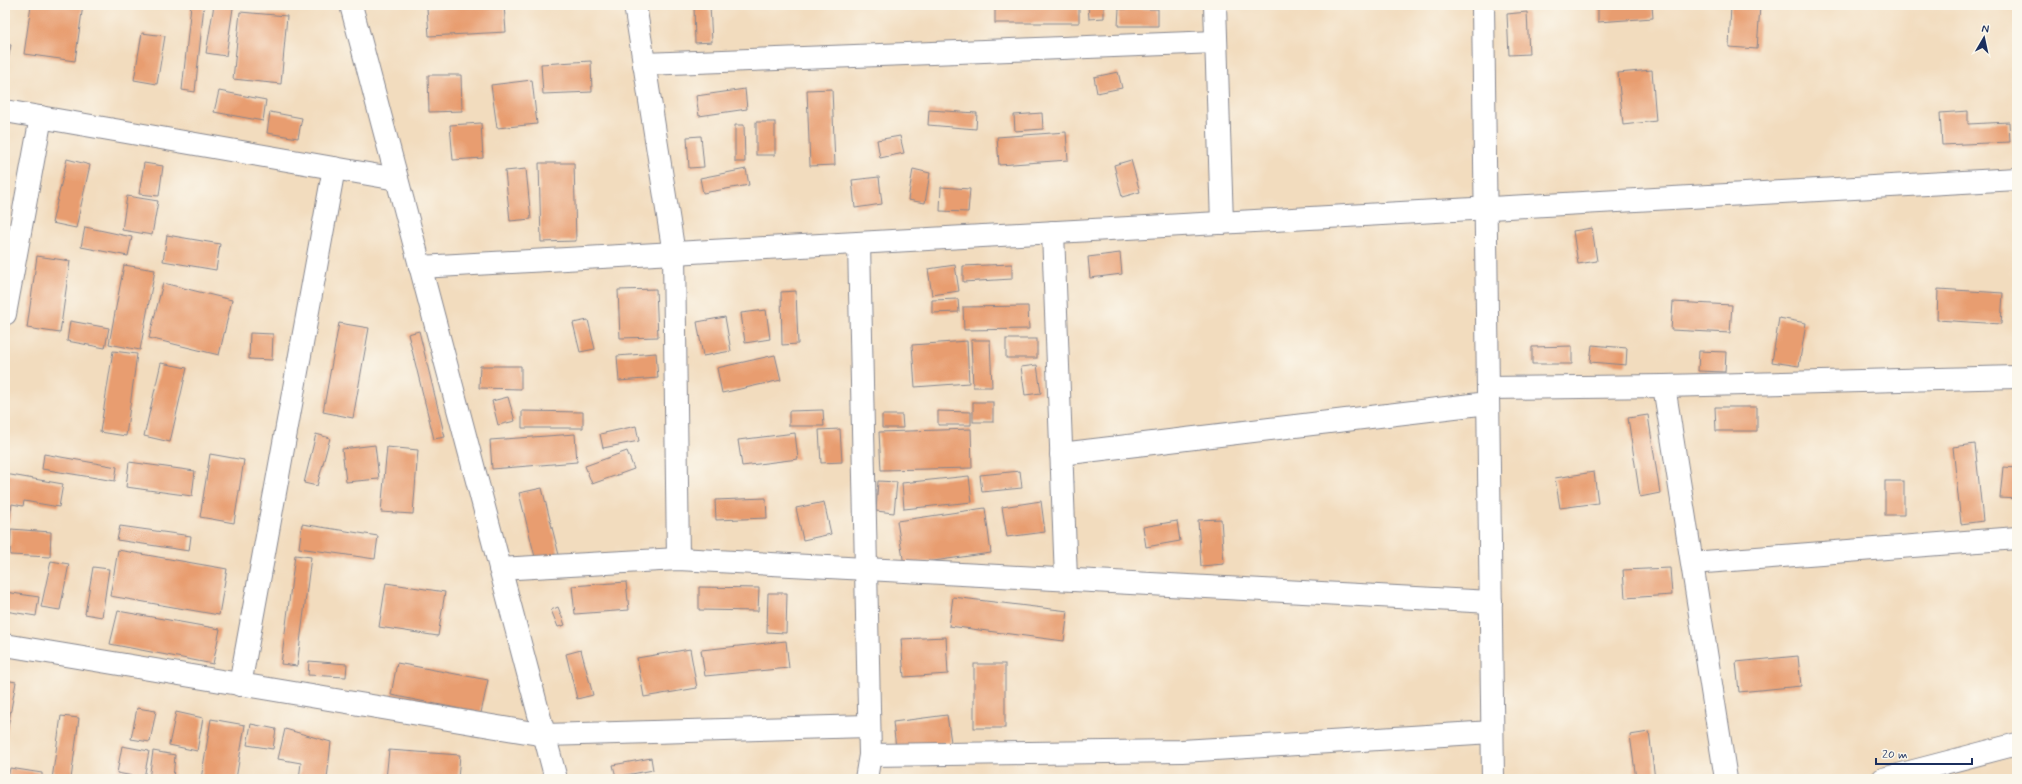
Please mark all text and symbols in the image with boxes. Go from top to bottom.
north arrow [1964,18,2004,58]
text: N [1981,22,1990,37]
scale bar [1876,740,1972,766]
text: 20 m [1882,747,1908,763]

